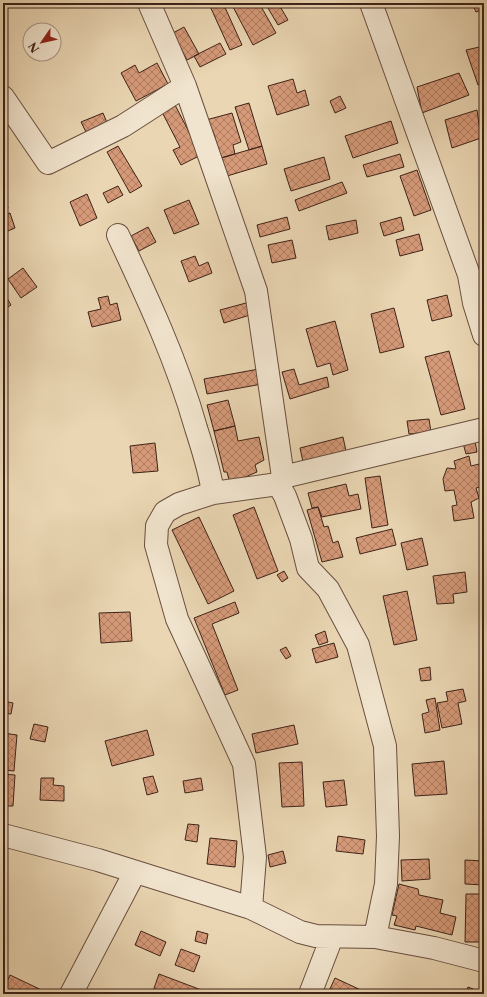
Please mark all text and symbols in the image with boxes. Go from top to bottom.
north arrow [22,22,62,62]
text: N [25,39,42,55]

